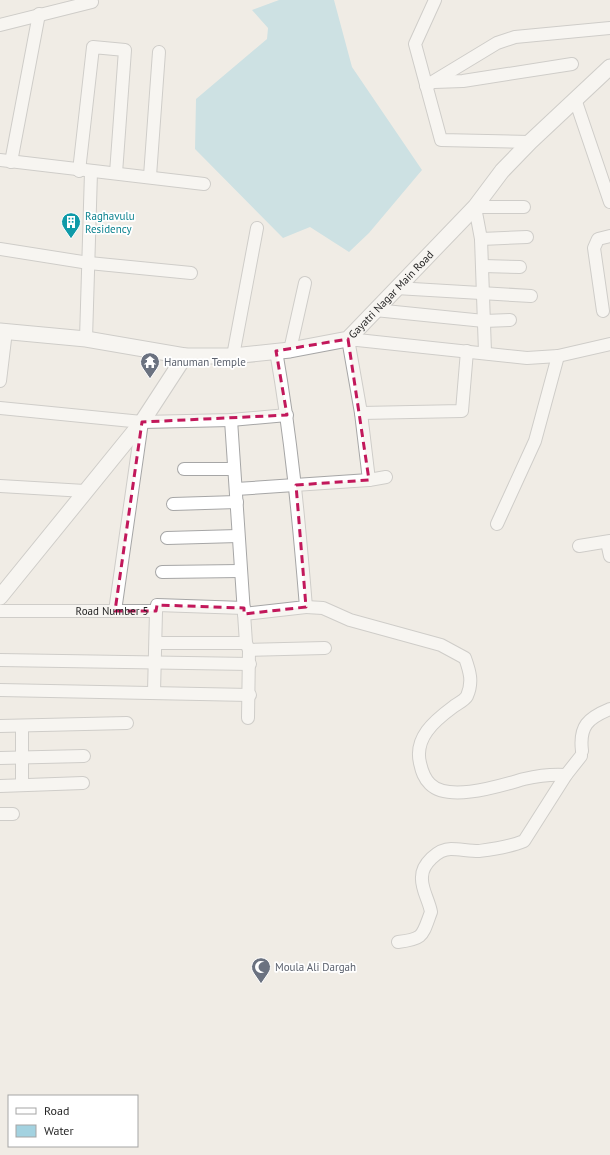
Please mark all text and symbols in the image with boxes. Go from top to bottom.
place label: Raghavulu Residency [85,209,135,236]
building icon: Raghavulu Residency [60,211,82,239]
street label: Gayatri Nagar Main Road [345,248,436,341]
temple icon: Hanuman Temple [139,351,161,379]
place label: Hanuman Temple [164,355,246,369]
street label: Road Number 5 [76,604,148,618]
mosque icon: Moula Ali Dargah [250,956,272,984]
place label: Moula Ali Dargah [275,960,356,974]
legend [8,1095,138,1147]
text: Road [44,1103,69,1118]
text: Water [44,1123,74,1138]

